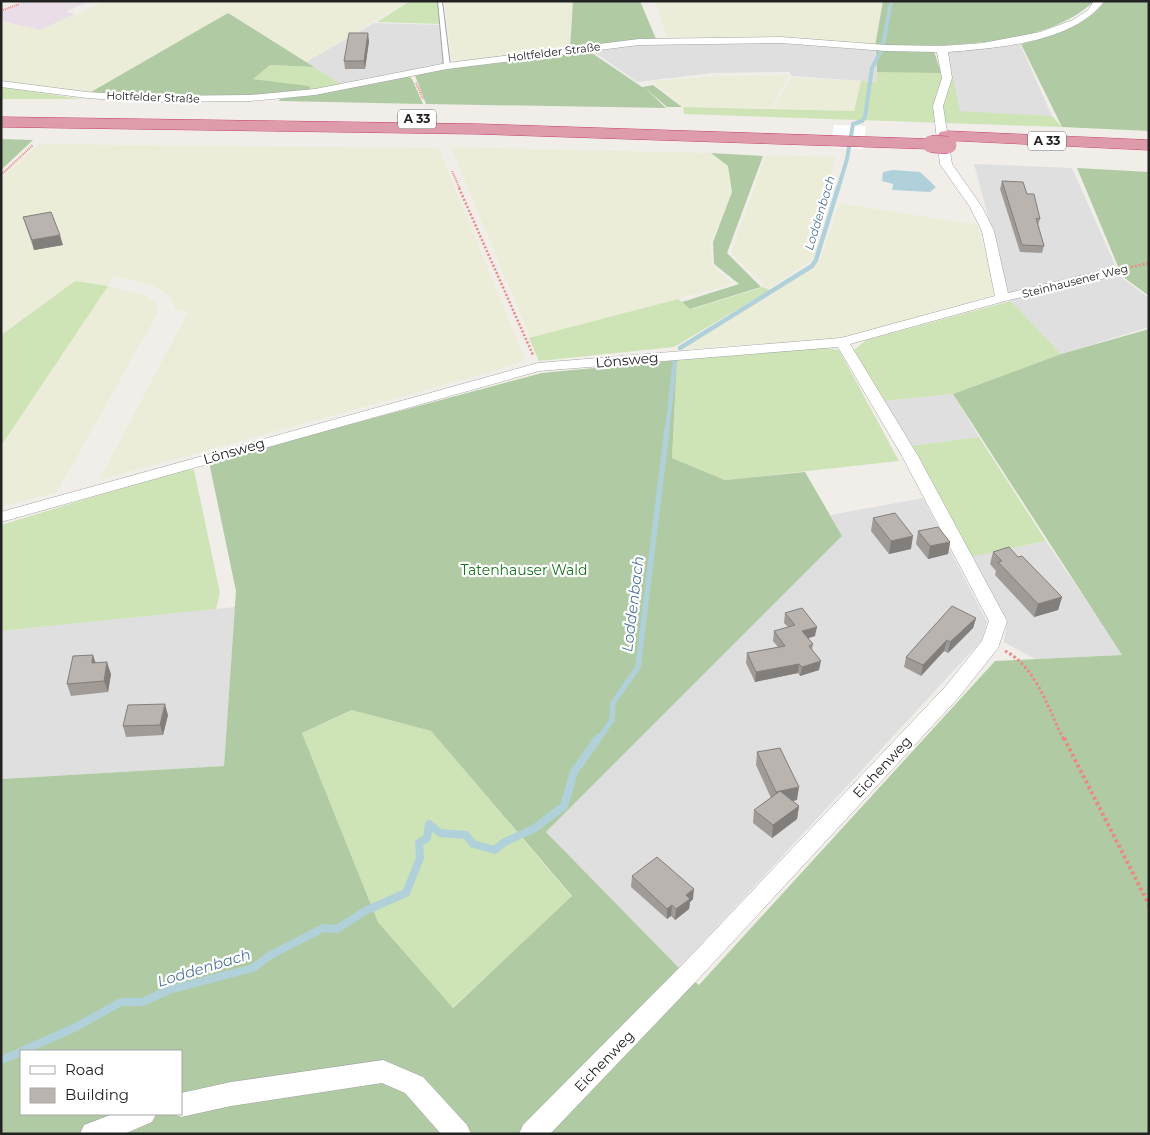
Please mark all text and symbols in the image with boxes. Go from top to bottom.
street label: Holtfelder Straße [507,39,602,65]
street label: Holtfelder Straße [106,88,200,106]
road number: A 33 [398,110,436,128]
road number: A 33 [1028,132,1066,150]
water label: Loddenbach [801,174,838,252]
street label: Steinhausener Weg [1021,261,1129,301]
street label: Lönsweg [595,348,659,372]
street label: Lönsweg [201,434,267,468]
water label: Loddenbach [617,555,648,653]
park label: Tatenhauser Wald [460,561,588,579]
street label: Eichenweg [849,732,915,802]
water label: Loddenbach [155,944,253,991]
street label: Eichenweg [570,1027,638,1095]
legend [20,1050,182,1115]
text: Road [65,1060,104,1079]
text: Building [65,1085,129,1104]

